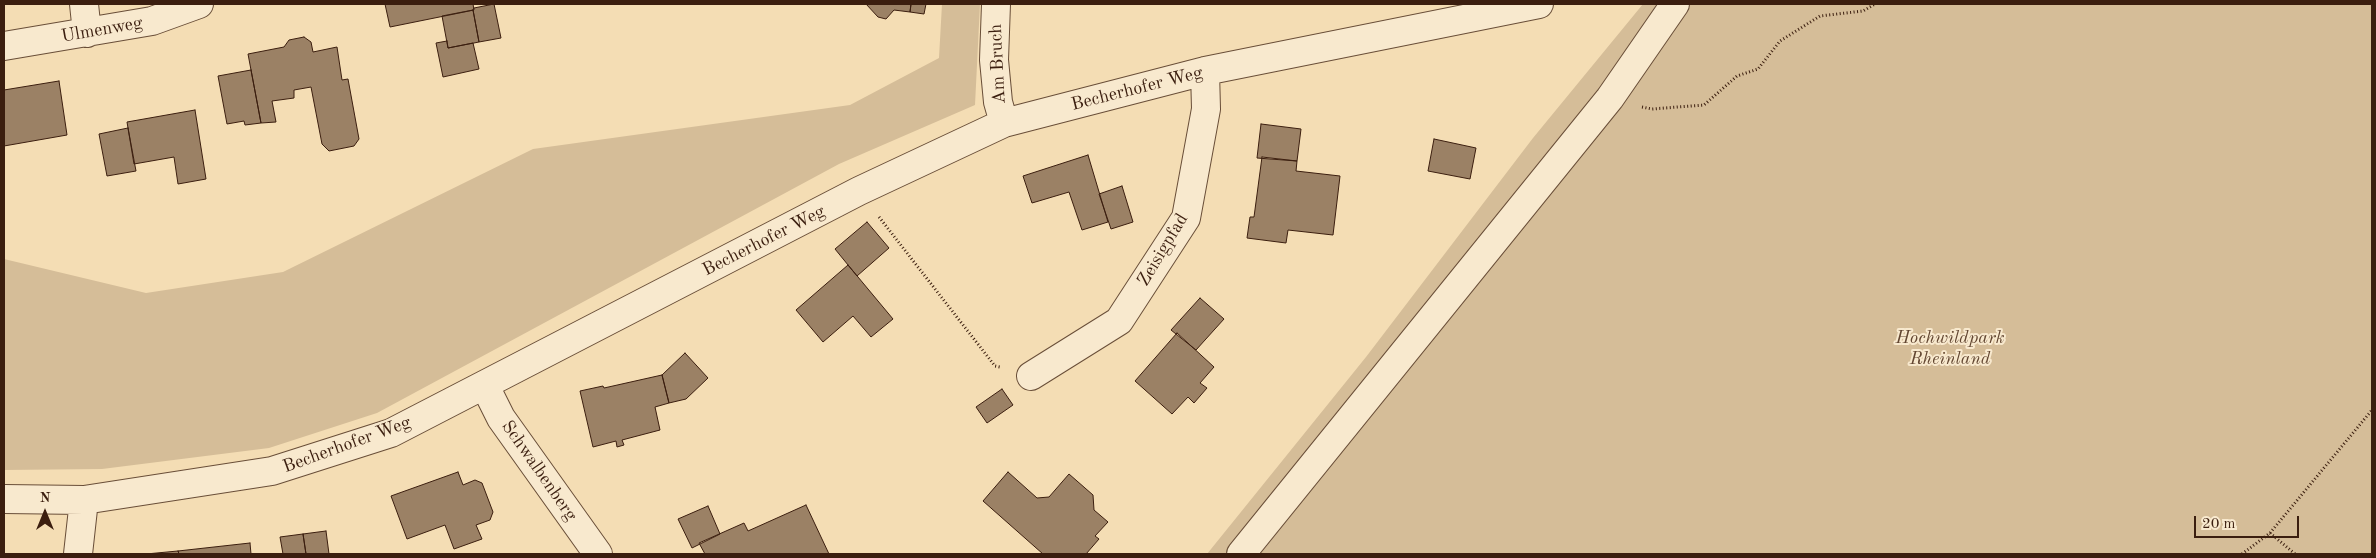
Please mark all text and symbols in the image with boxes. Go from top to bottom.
street label: Ulmenweg [60,12,144,48]
street label: Am Bruch [985,23,1011,105]
street label: Becherhofer Weg [1069,62,1205,116]
street label: Becherhofer Weg [699,201,829,281]
street label: Zeisigpfad [1133,210,1193,290]
park label: Hochwildpark Rheinland [1895,327,2005,369]
street label: Becherhofer Weg [280,412,414,478]
street label: Schwalbenberg [496,417,582,525]
north arrow [20,488,70,538]
text: N [40,491,50,505]
scale bar [2196,506,2301,538]
text: 20 m [2202,517,2236,532]

